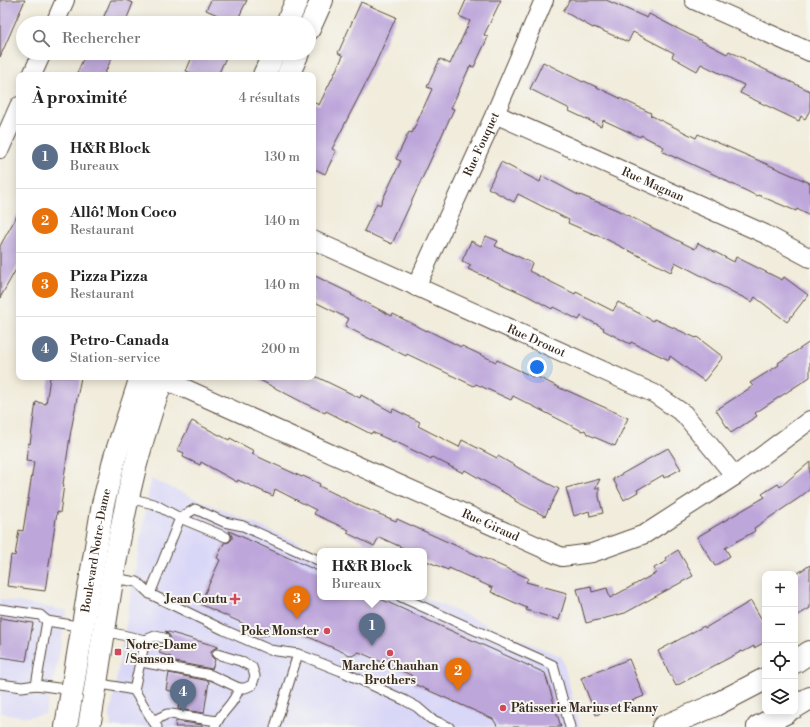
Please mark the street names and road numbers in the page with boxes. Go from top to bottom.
street label: Rue Fouquet [461,109,503,179]
street label: Rue Magnan [619,164,687,205]
street label: Rue Drouot [505,321,568,361]
street label: Boulevard Notre-Dame [78,487,115,615]
street label: Rue Giraud [459,506,522,545]

